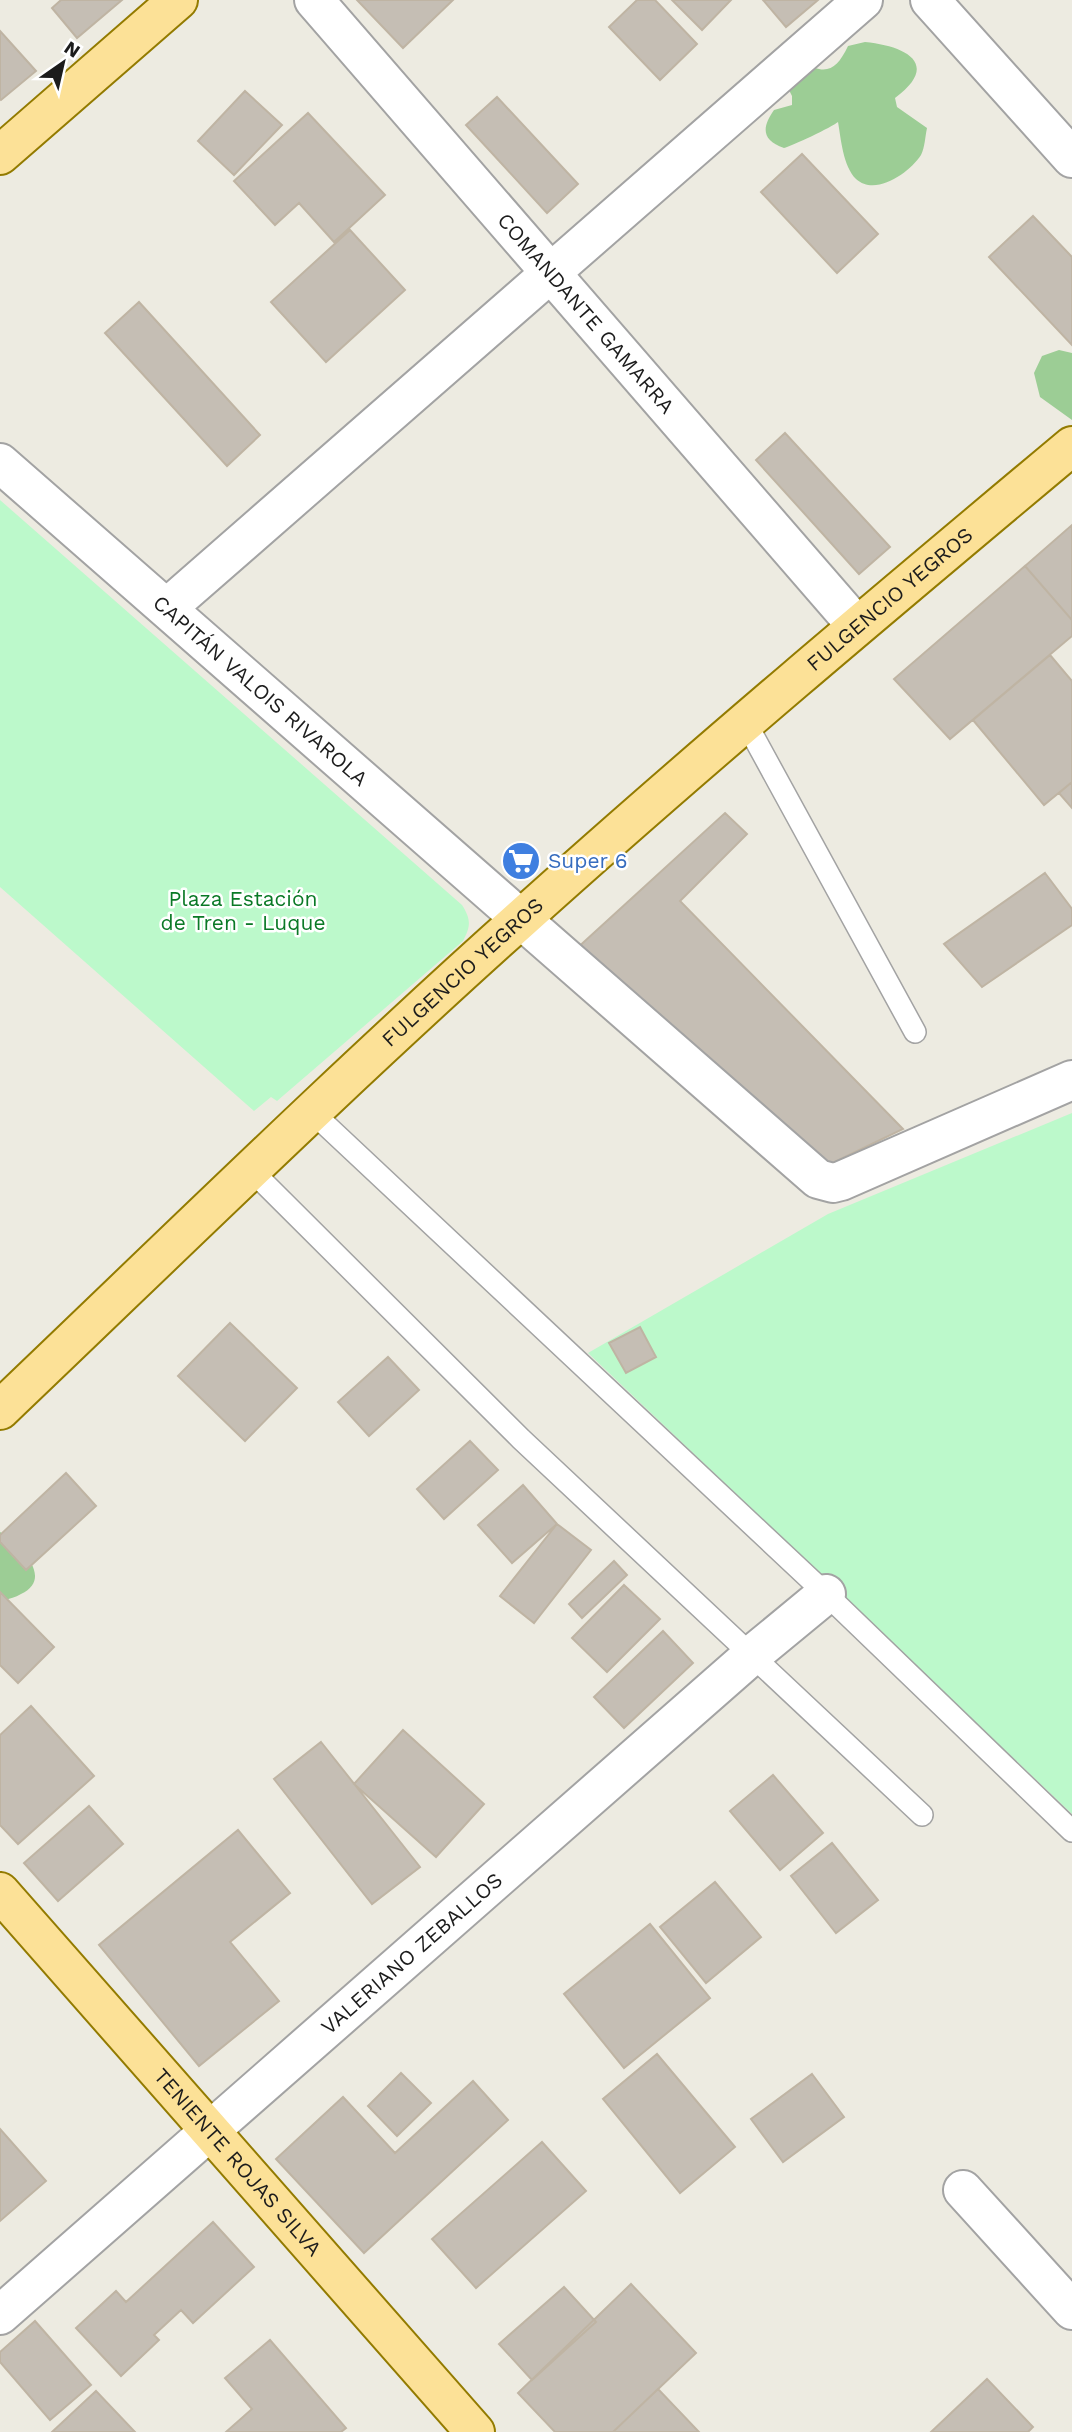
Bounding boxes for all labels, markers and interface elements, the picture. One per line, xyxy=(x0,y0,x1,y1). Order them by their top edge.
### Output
north arrow xyxy=(28,28,98,98)
text: N xyxy=(60,36,84,63)
street label: COMANDANTE GAMARRA xyxy=(493,208,680,419)
street label: FULGENCIO YEGROS xyxy=(801,522,977,676)
street label: CAPITÁN VALOIS RIVAROLA xyxy=(148,590,373,791)
supermarket icon: Super 6 xyxy=(500,840,542,882)
place label: Super 6 xyxy=(548,848,628,873)
park label: Plaza Estación de Tren - Luque xyxy=(160,886,326,935)
street label: FULGENCIO YEGROS xyxy=(376,892,548,1052)
street label: VALERIANO ZEBALLOS xyxy=(316,1867,507,2039)
street label: TENIENTE ROJAS SILVA xyxy=(149,2063,327,2261)

